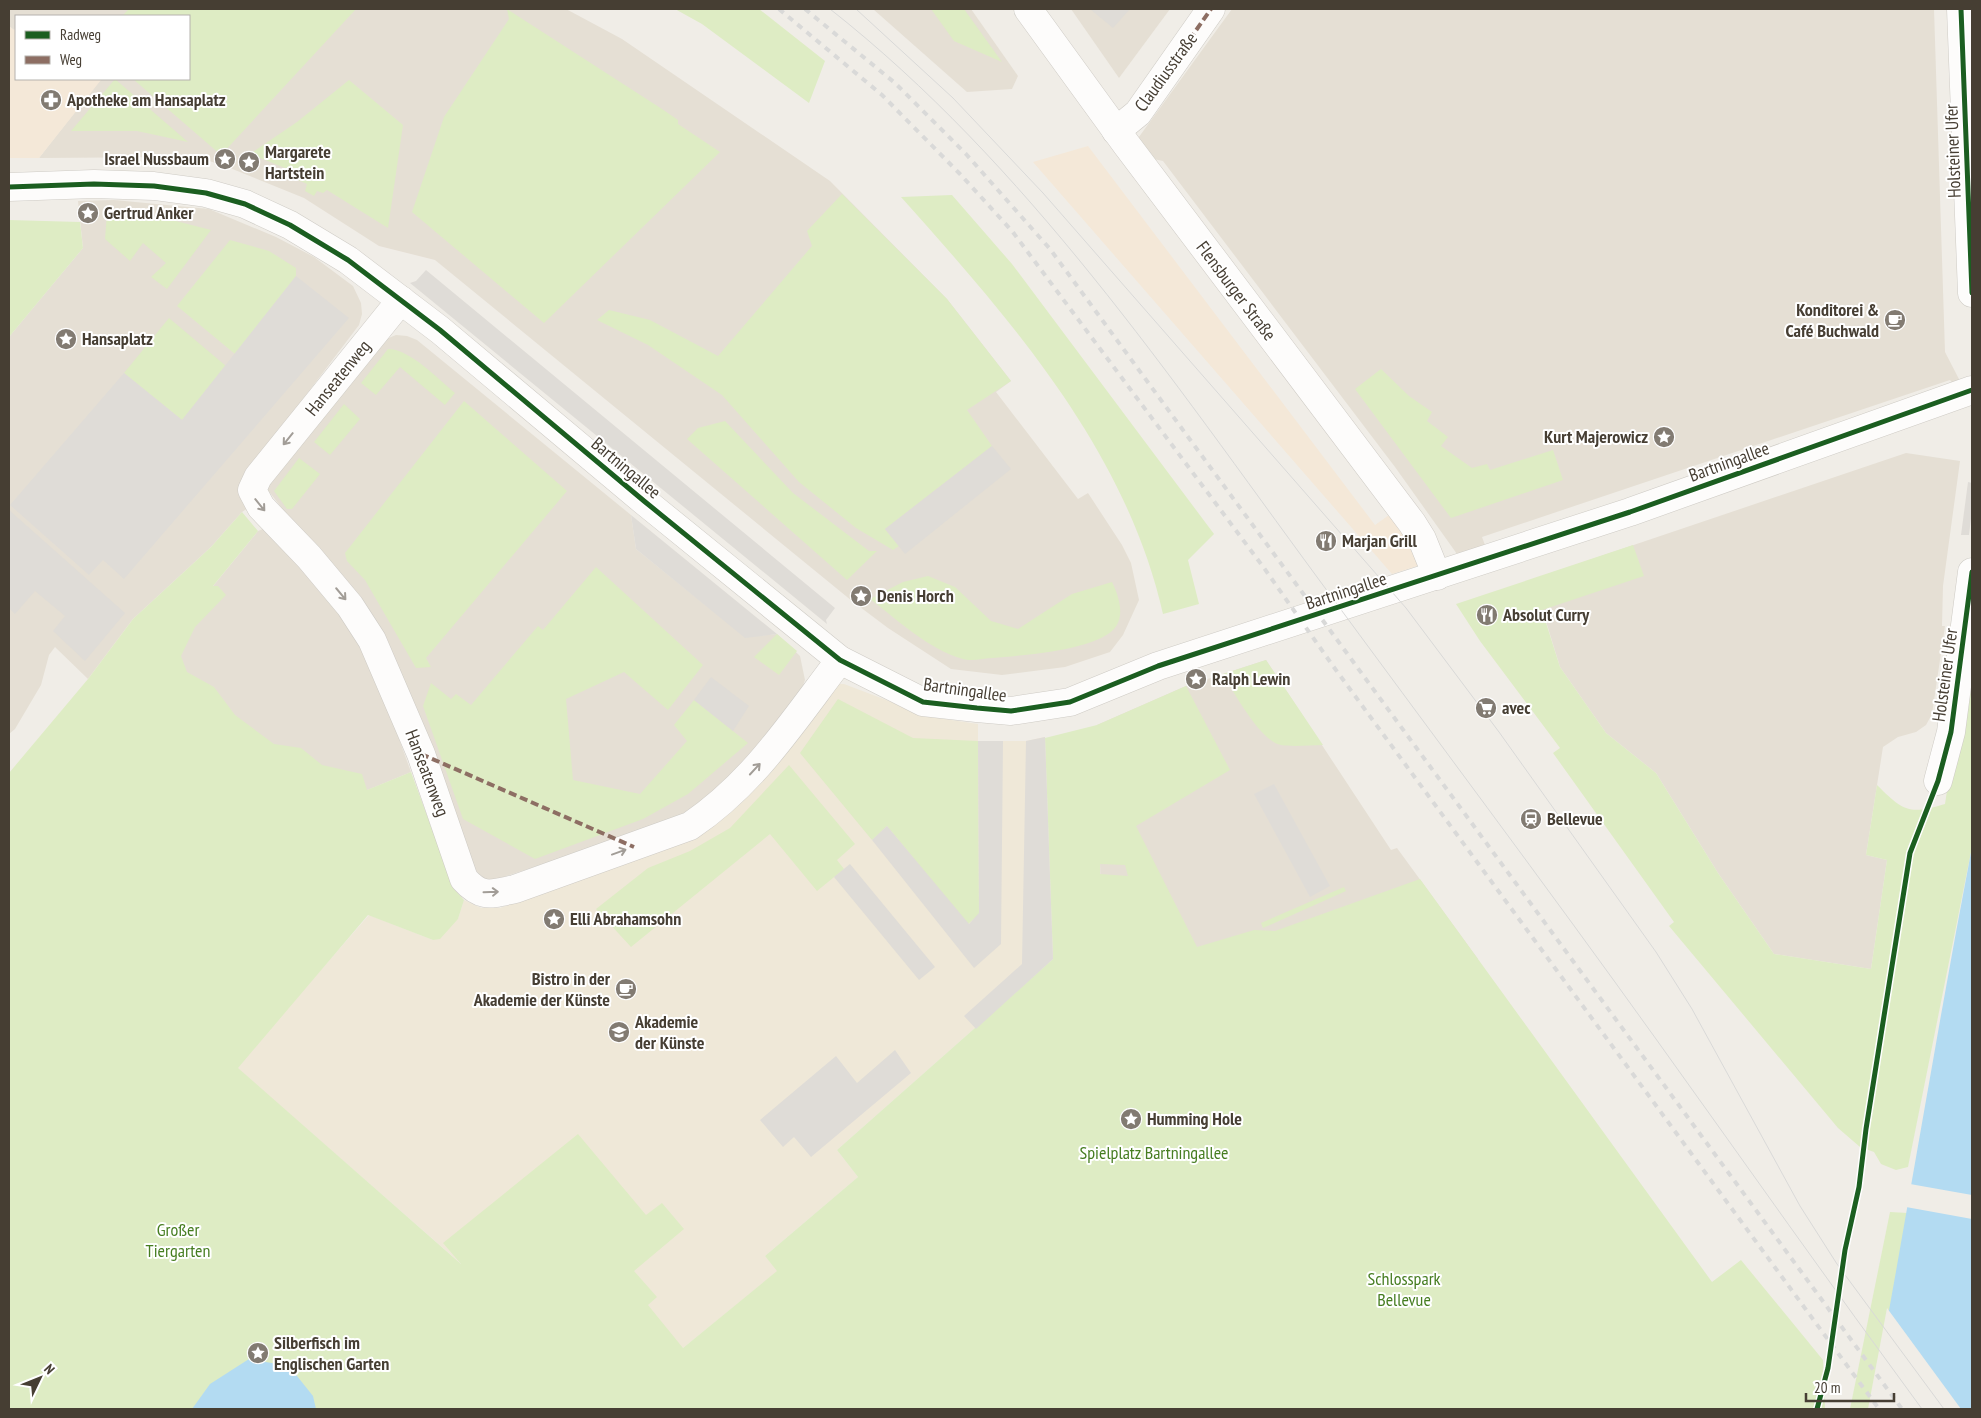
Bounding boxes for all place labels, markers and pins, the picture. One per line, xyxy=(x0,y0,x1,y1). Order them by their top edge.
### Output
pharmacy icon: Apotheke am Hansaplatz xyxy=(39,88,63,112)
place label: Apotheke am Hansaplatz xyxy=(66,88,226,111)
place label: Margarete Hartstein xyxy=(265,140,331,184)
place label: Israel Nussbaum xyxy=(104,147,209,170)
place icon: Israel Nussbaum xyxy=(213,147,237,171)
place icon: Margarete Hartstein xyxy=(237,150,261,174)
place icon: Gertrud Anker xyxy=(76,201,100,225)
place label: Gertrud Anker xyxy=(104,201,194,224)
place label: Konditorei & Café Buchwald xyxy=(1786,298,1879,342)
cafe icon: Konditorei & Café Buchwald xyxy=(1883,308,1907,332)
place icon: Hansaplatz xyxy=(54,327,78,351)
place label: Hansaplatz xyxy=(82,327,153,350)
place label: Kurt Majerowicz xyxy=(1544,425,1648,448)
place icon: Kurt Majerowicz xyxy=(1652,425,1676,449)
restaurant icon: Marjan Grill xyxy=(1314,529,1338,553)
place label: Marjan Grill xyxy=(1342,529,1417,552)
place icon: Denis Horch xyxy=(849,584,873,608)
place label: Denis Horch xyxy=(877,584,954,607)
restaurant icon: Absolut Curry xyxy=(1475,603,1499,627)
place label: Absolut Curry xyxy=(1502,603,1590,626)
place icon: Ralph Lewin xyxy=(1184,667,1208,691)
place label: Ralph Lewin xyxy=(1212,667,1290,690)
supermarket icon: avec xyxy=(1474,696,1498,720)
place label: avec xyxy=(1502,696,1531,719)
station icon: Bellevue xyxy=(1519,807,1543,831)
place label: Bellevue xyxy=(1547,807,1603,830)
place icon: Elli Abrahamsohn xyxy=(542,907,566,931)
place label: Elli Abrahamsohn xyxy=(570,907,681,930)
place label: Bistro in der Akademie der Künste xyxy=(473,967,611,1011)
cafe icon: Bistro in der Akademie der Künste xyxy=(614,977,638,1001)
place label: Akademie der Künste xyxy=(634,1010,705,1054)
school or university icon: Akademie der Künste xyxy=(607,1020,631,1044)
place icon: Humming Hole xyxy=(1119,1107,1143,1131)
place label: Humming Hole xyxy=(1147,1107,1242,1130)
place label: Silberfisch im Englischen Garten xyxy=(274,1331,389,1375)
place icon: Silberfisch im Englischen Garten xyxy=(246,1341,270,1365)

